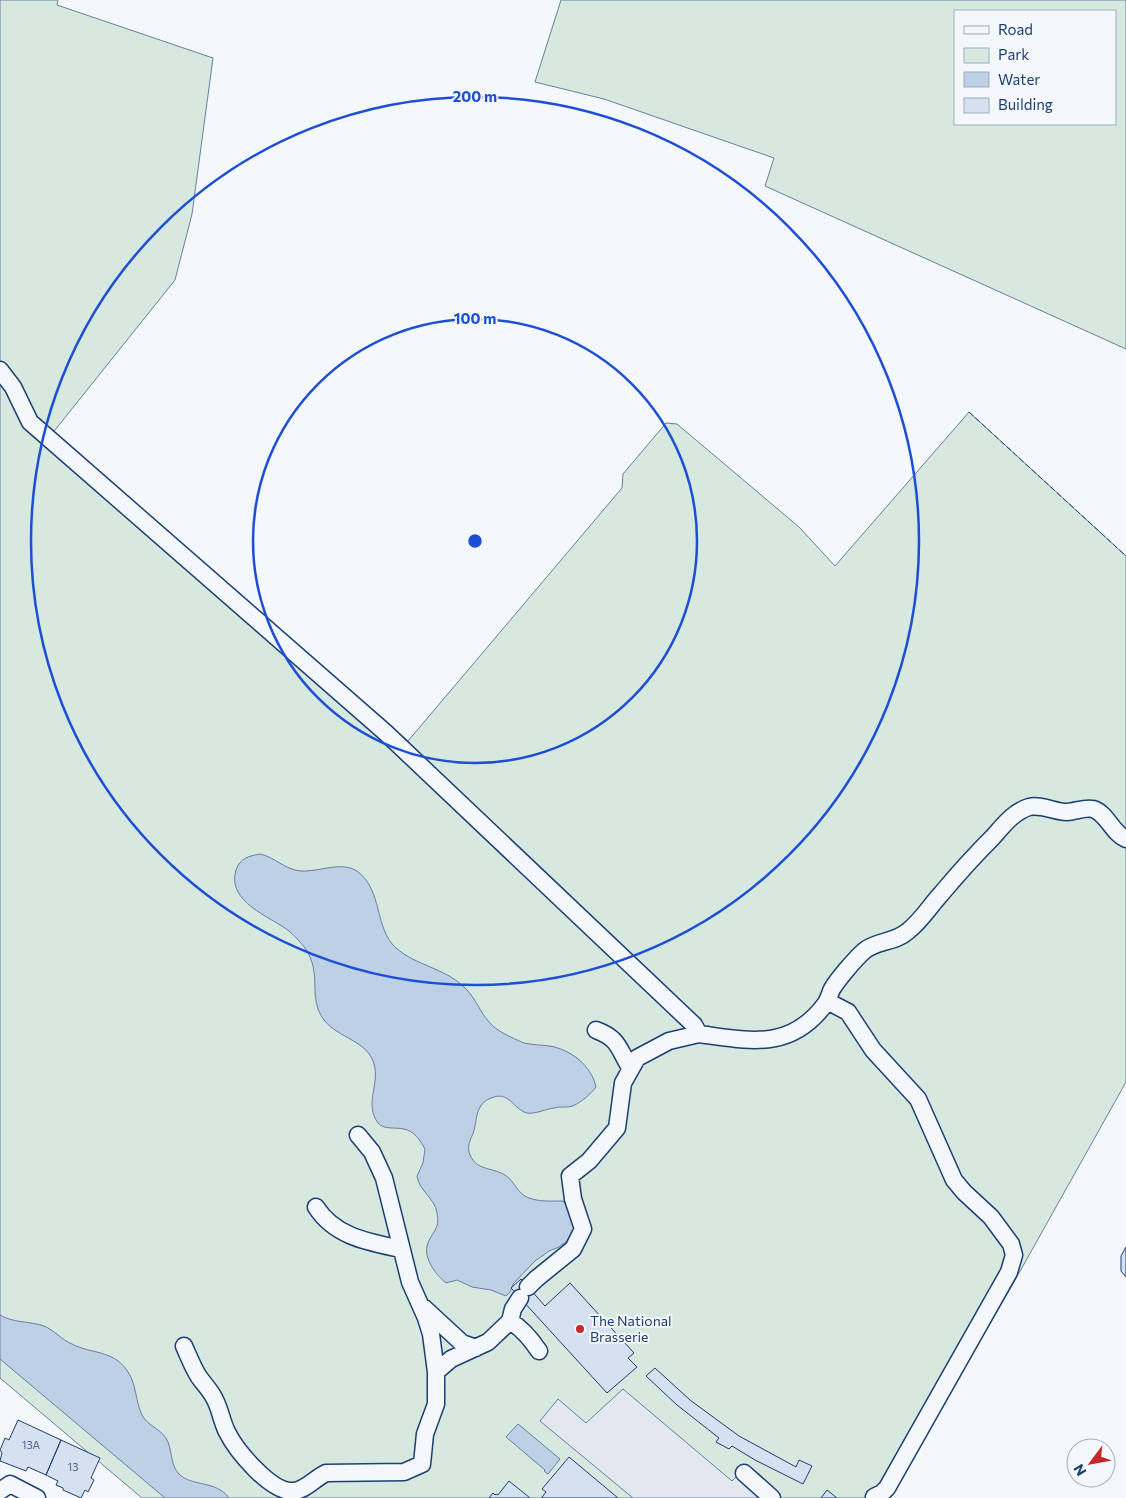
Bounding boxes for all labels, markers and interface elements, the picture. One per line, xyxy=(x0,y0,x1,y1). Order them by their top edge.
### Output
legend xyxy=(954,10,1116,125)
text: Road xyxy=(998,20,1033,38)
text: Park xyxy=(998,45,1029,63)
text: Water xyxy=(998,70,1040,88)
text: 200 m xyxy=(453,87,497,105)
text: Building xyxy=(998,95,1053,113)
text: 100 m xyxy=(454,309,496,327)
centre of rings xyxy=(466,532,484,550)
place label: The National Brasserie xyxy=(590,1312,672,1345)
marker: The National Brasserie xyxy=(574,1323,586,1335)
house number: 13A xyxy=(22,1438,41,1451)
north arrow xyxy=(1066,1438,1116,1488)
house number: 13 xyxy=(68,1460,78,1473)
text: N xyxy=(1070,1461,1090,1479)

